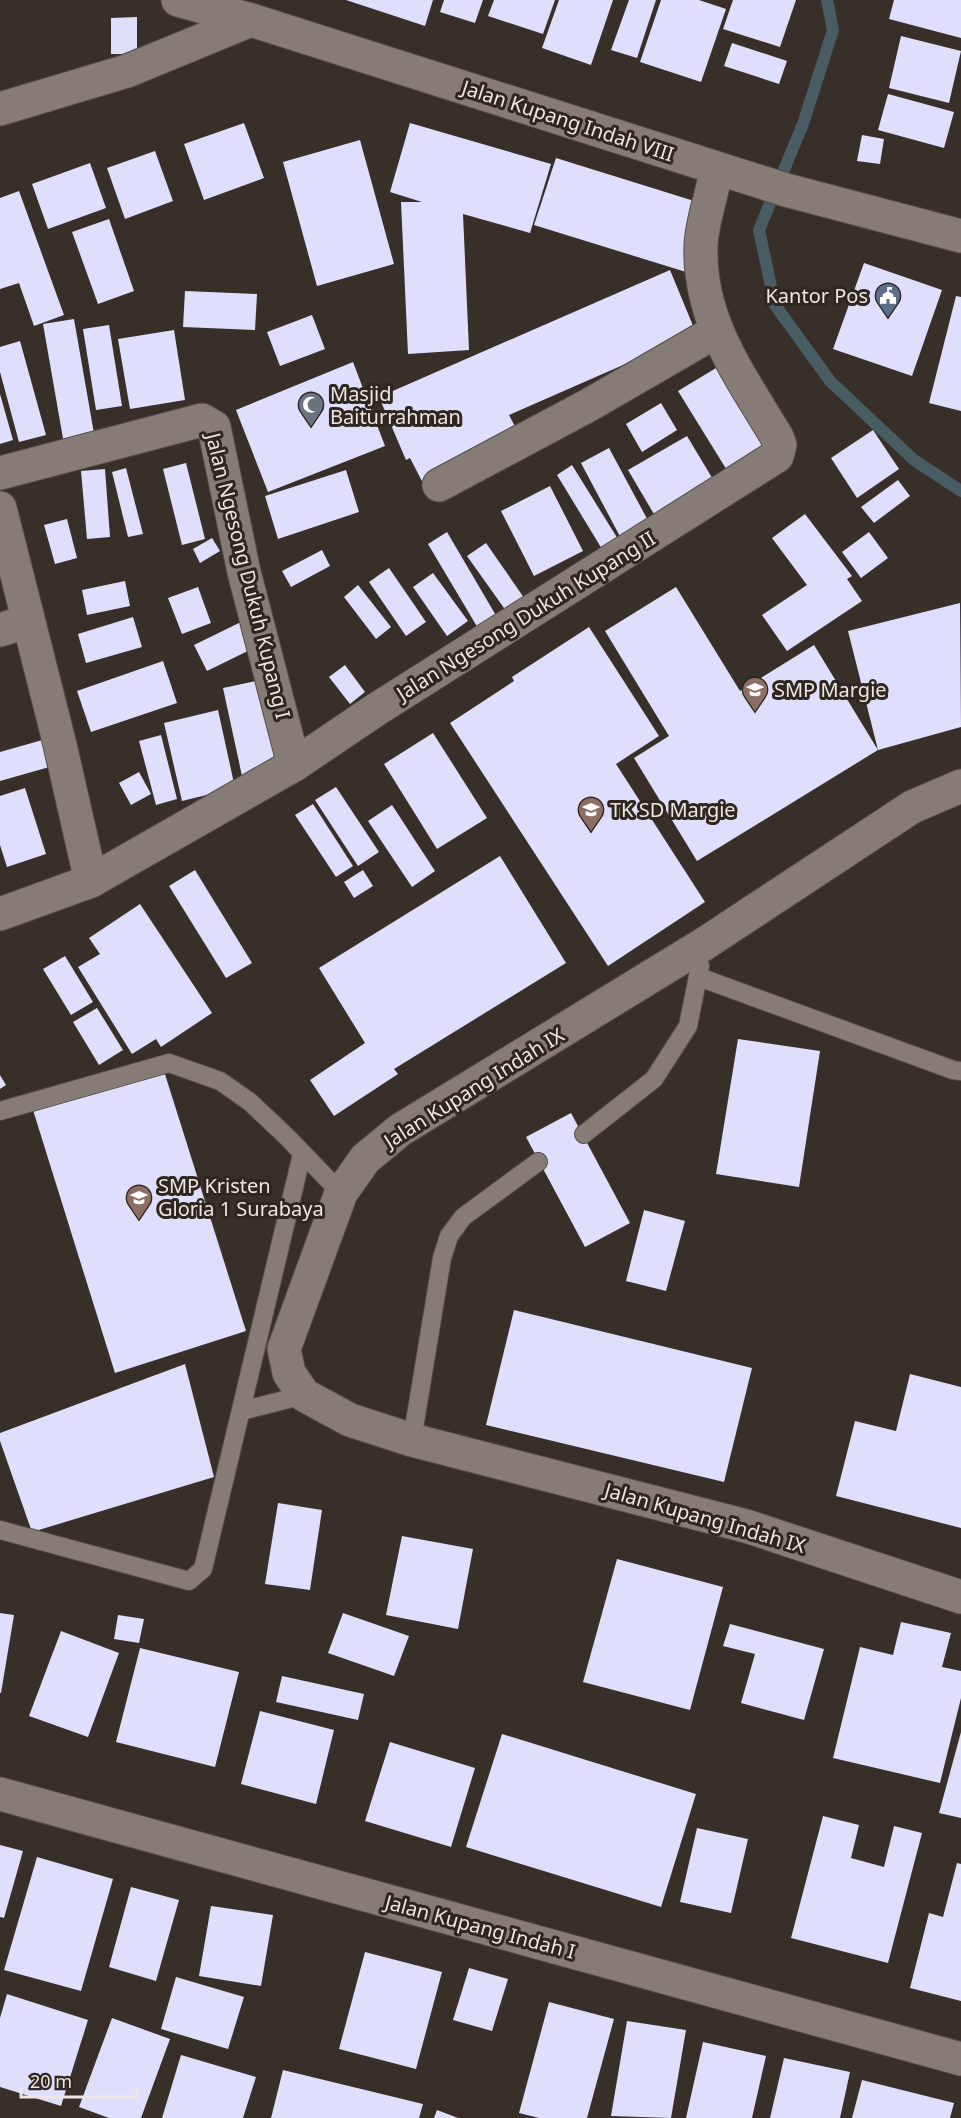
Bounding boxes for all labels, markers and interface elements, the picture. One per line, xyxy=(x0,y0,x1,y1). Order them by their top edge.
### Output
street label: Jalan Kupang Indah VIII xyxy=(457,73,678,168)
public building icon: Kantor Pos xyxy=(873,281,903,319)
place label: Kantor Pos xyxy=(765,282,868,309)
place label: Masjid Baiturrahman xyxy=(330,380,461,430)
mosque icon: Masjid Baiturrahman xyxy=(296,390,326,428)
street label: Jalan Ngesong Dukuh Kupang I xyxy=(199,428,297,721)
street label: Jalan Ngesong Dukuh Kupang II xyxy=(390,525,660,708)
school or university icon: SMP Margie xyxy=(740,675,770,713)
place label: SMP Margie xyxy=(774,676,887,703)
school or university icon: TK SD Margie xyxy=(576,795,606,833)
place label: TK SD Margie xyxy=(610,796,736,823)
street label: Jalan Kupang Indah IX xyxy=(377,1021,569,1155)
place label: SMP Kristen Gloria 1 Surabaya xyxy=(158,1172,324,1222)
school or university icon: SMP Kristen Gloria 1 Surabaya xyxy=(124,1183,154,1221)
street label: Jalan Kupang Indah IX xyxy=(600,1475,809,1559)
street label: Jalan Kupang Indah I xyxy=(380,1888,578,1965)
scale bar xyxy=(21,2061,136,2099)
text: 20 m xyxy=(30,2069,72,2093)

